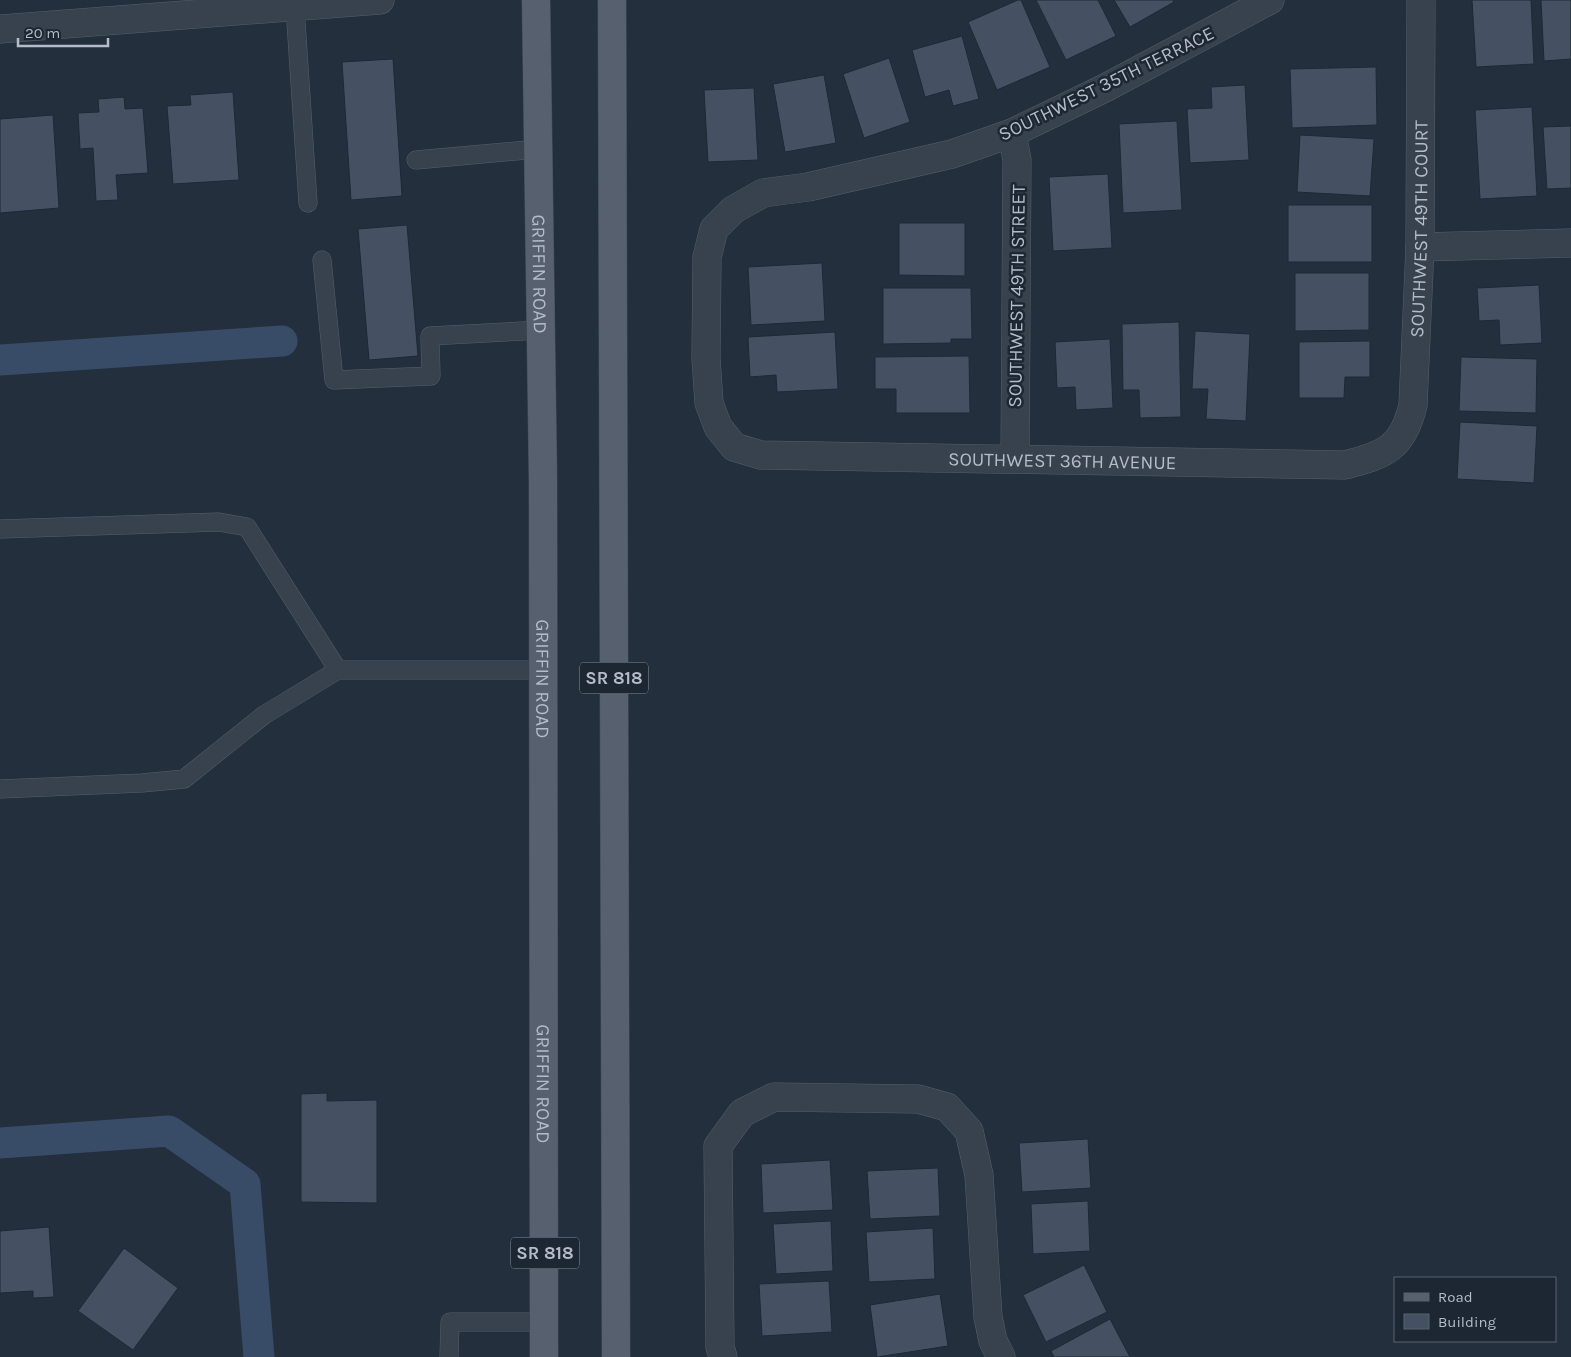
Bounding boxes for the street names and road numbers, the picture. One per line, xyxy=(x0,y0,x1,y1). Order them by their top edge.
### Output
street label: SOUTHWEST 35TH TERRACE xyxy=(995,22,1218,146)
street label: SOUTHWEST 49TH COURT xyxy=(1406,120,1433,338)
street label: SOUTHWEST 49TH STREET xyxy=(1004,184,1030,408)
street label: GRIFFIN ROAD xyxy=(527,214,551,334)
street label: SOUTHWEST 36TH AVENUE xyxy=(948,448,1177,474)
street label: GRIFFIN ROAD xyxy=(531,619,553,739)
road number: SR 818 xyxy=(580,662,648,694)
street label: GRIFFIN ROAD xyxy=(532,1024,554,1144)
road number: SR 818 xyxy=(511,1238,579,1268)

